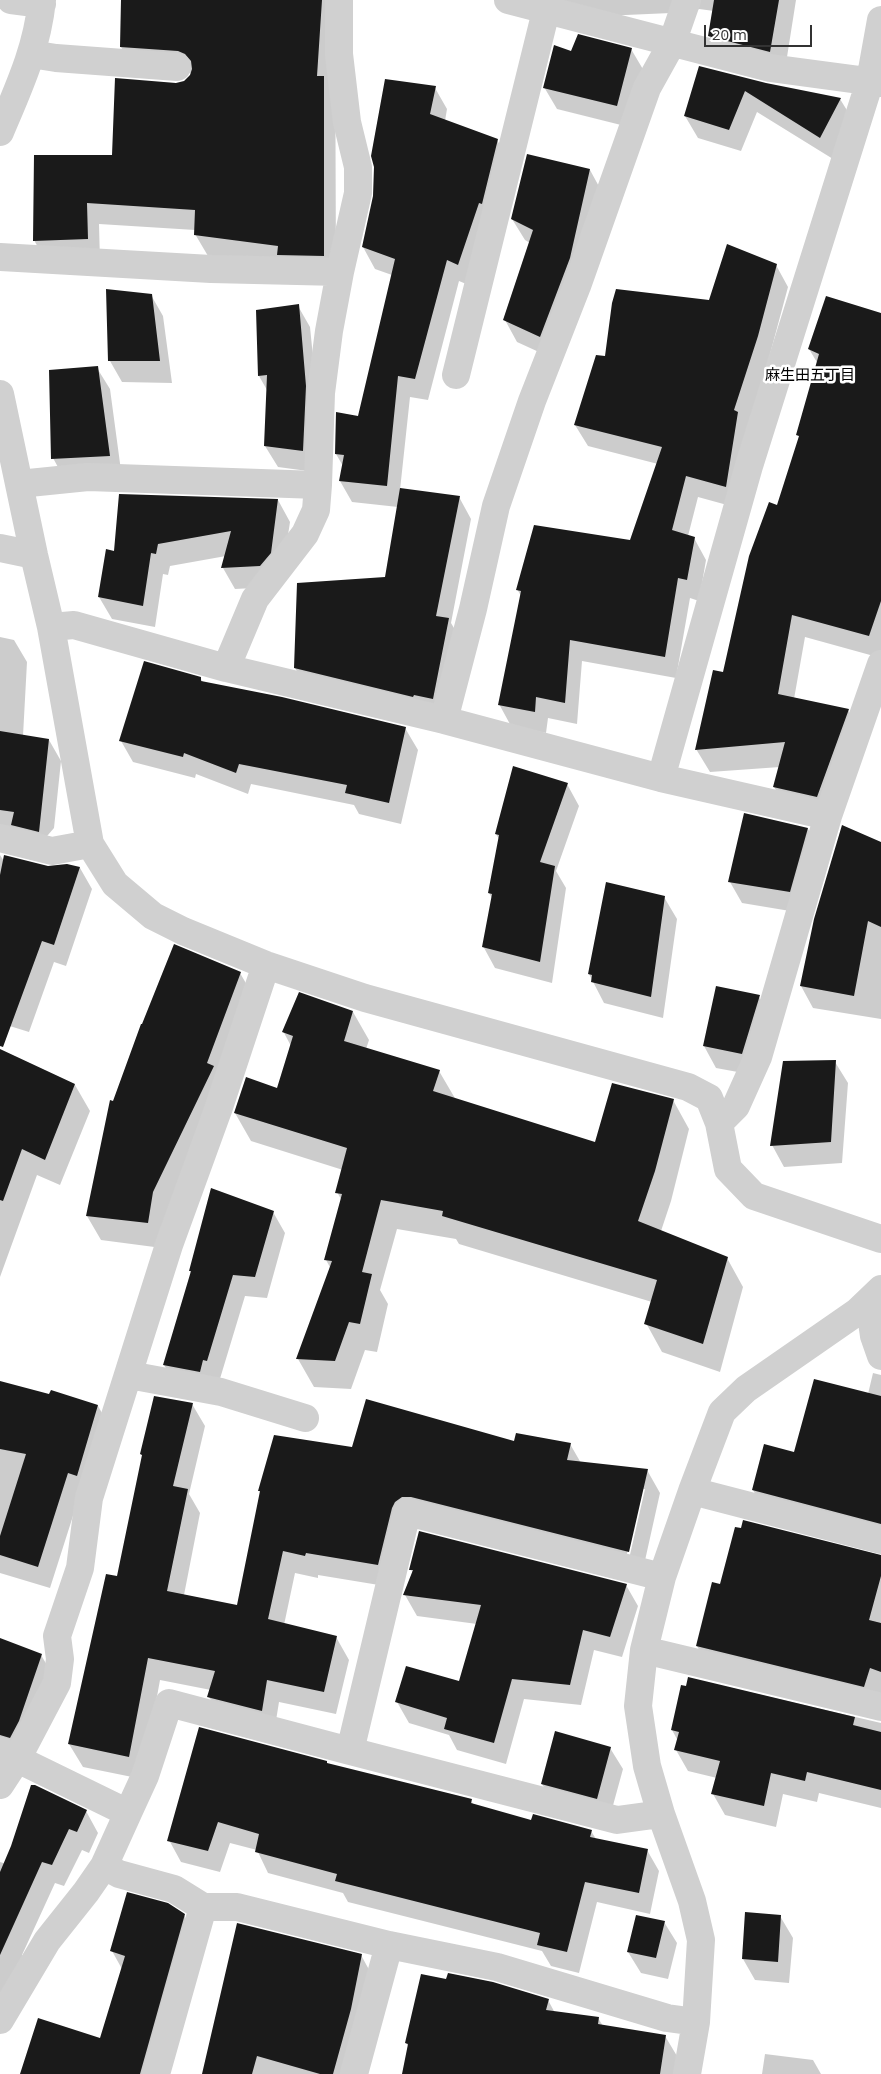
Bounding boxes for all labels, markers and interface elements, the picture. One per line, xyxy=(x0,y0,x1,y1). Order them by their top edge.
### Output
scale bar xyxy=(706,15,814,47)
text: 20 m xyxy=(712,24,747,44)
district label: 麻生田五丁目 xyxy=(765,367,855,385)

